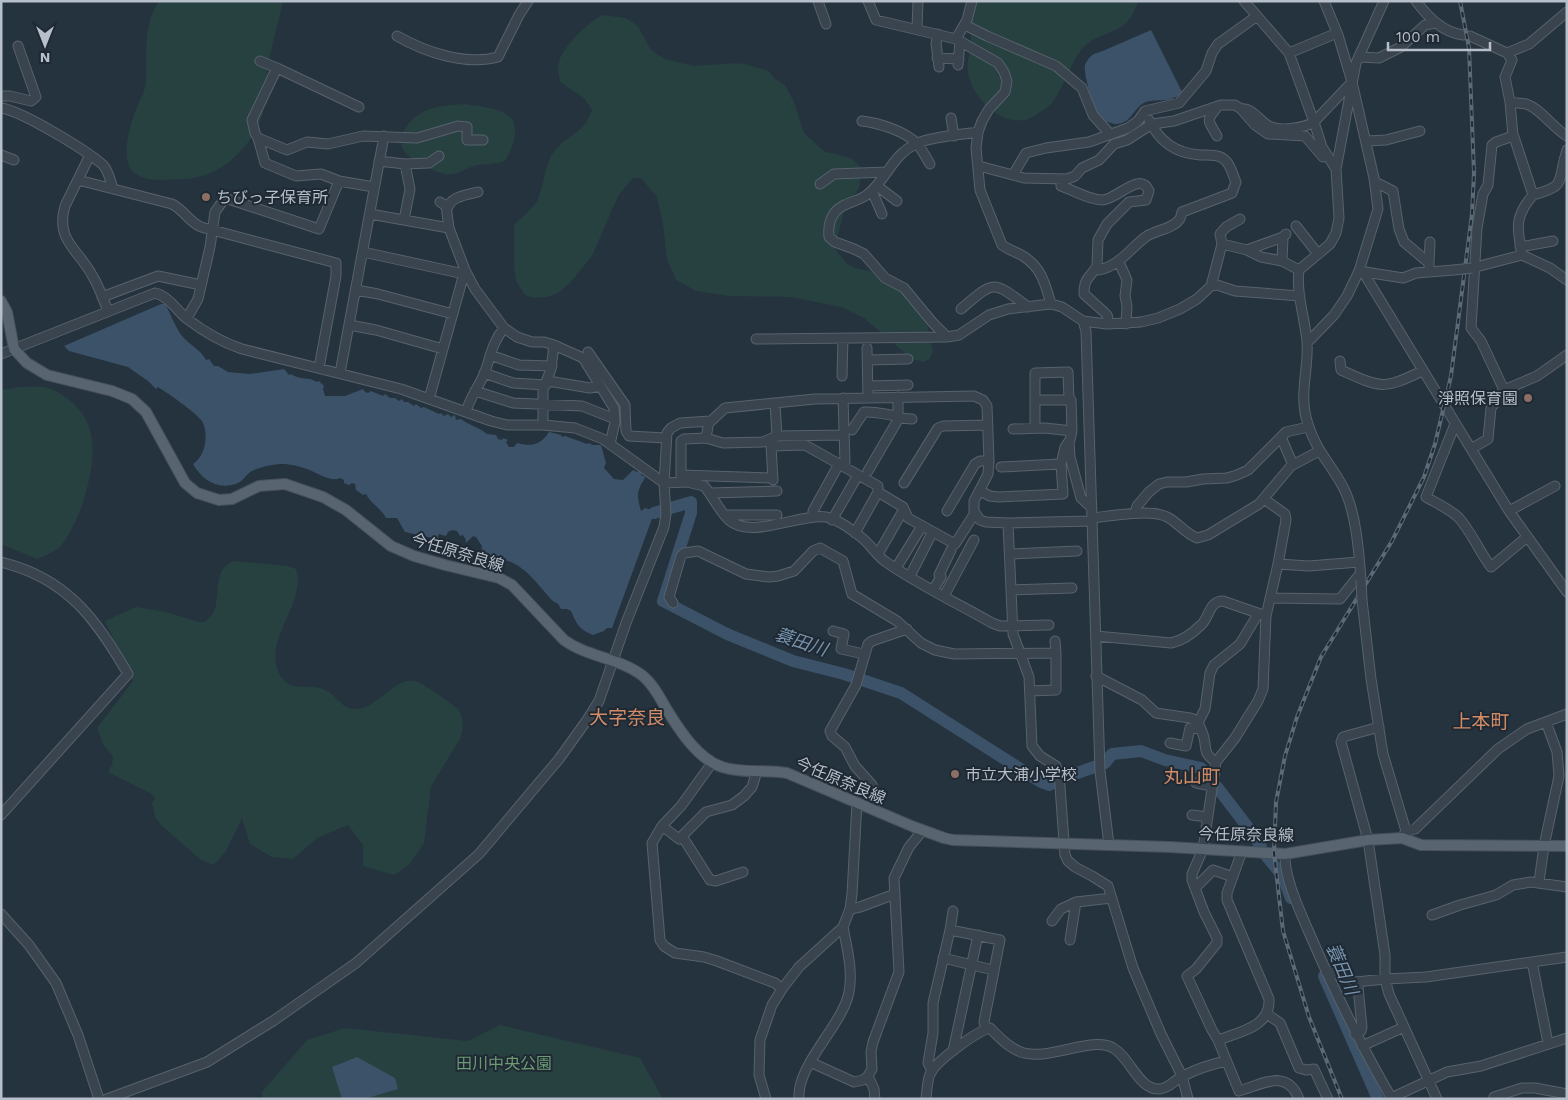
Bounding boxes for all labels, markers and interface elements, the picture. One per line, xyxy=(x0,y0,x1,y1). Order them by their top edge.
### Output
north arrow xyxy=(20,20,70,70)
scale bar xyxy=(1388,20,1490,52)
text: 100 m xyxy=(1396,28,1440,46)
text: N xyxy=(40,50,50,66)
place label: ちびっ子保育所 xyxy=(216,188,328,207)
marker: ちびっ子保育所 xyxy=(200,191,212,203)
place label: 淨照保育園 xyxy=(1438,389,1518,408)
marker: 淨照保育園 xyxy=(1522,392,1534,404)
street label: 今任原奈良線 xyxy=(409,529,507,576)
water label: 蓑田川 xyxy=(772,623,832,660)
district label: 大字奈良 xyxy=(589,706,665,729)
district label: 上本町 xyxy=(1452,710,1510,733)
street label: 今任原奈良線 xyxy=(793,753,889,808)
place label: 市立大浦小学校 xyxy=(965,765,1077,784)
district label: 丸山町 xyxy=(1163,765,1221,788)
marker: 市立大浦小学校 xyxy=(949,768,961,780)
street label: 今任原奈良線 xyxy=(1198,824,1294,845)
water label: 蓑田川 xyxy=(1322,940,1363,1000)
park label: 田川中央公園 xyxy=(456,1054,552,1073)

